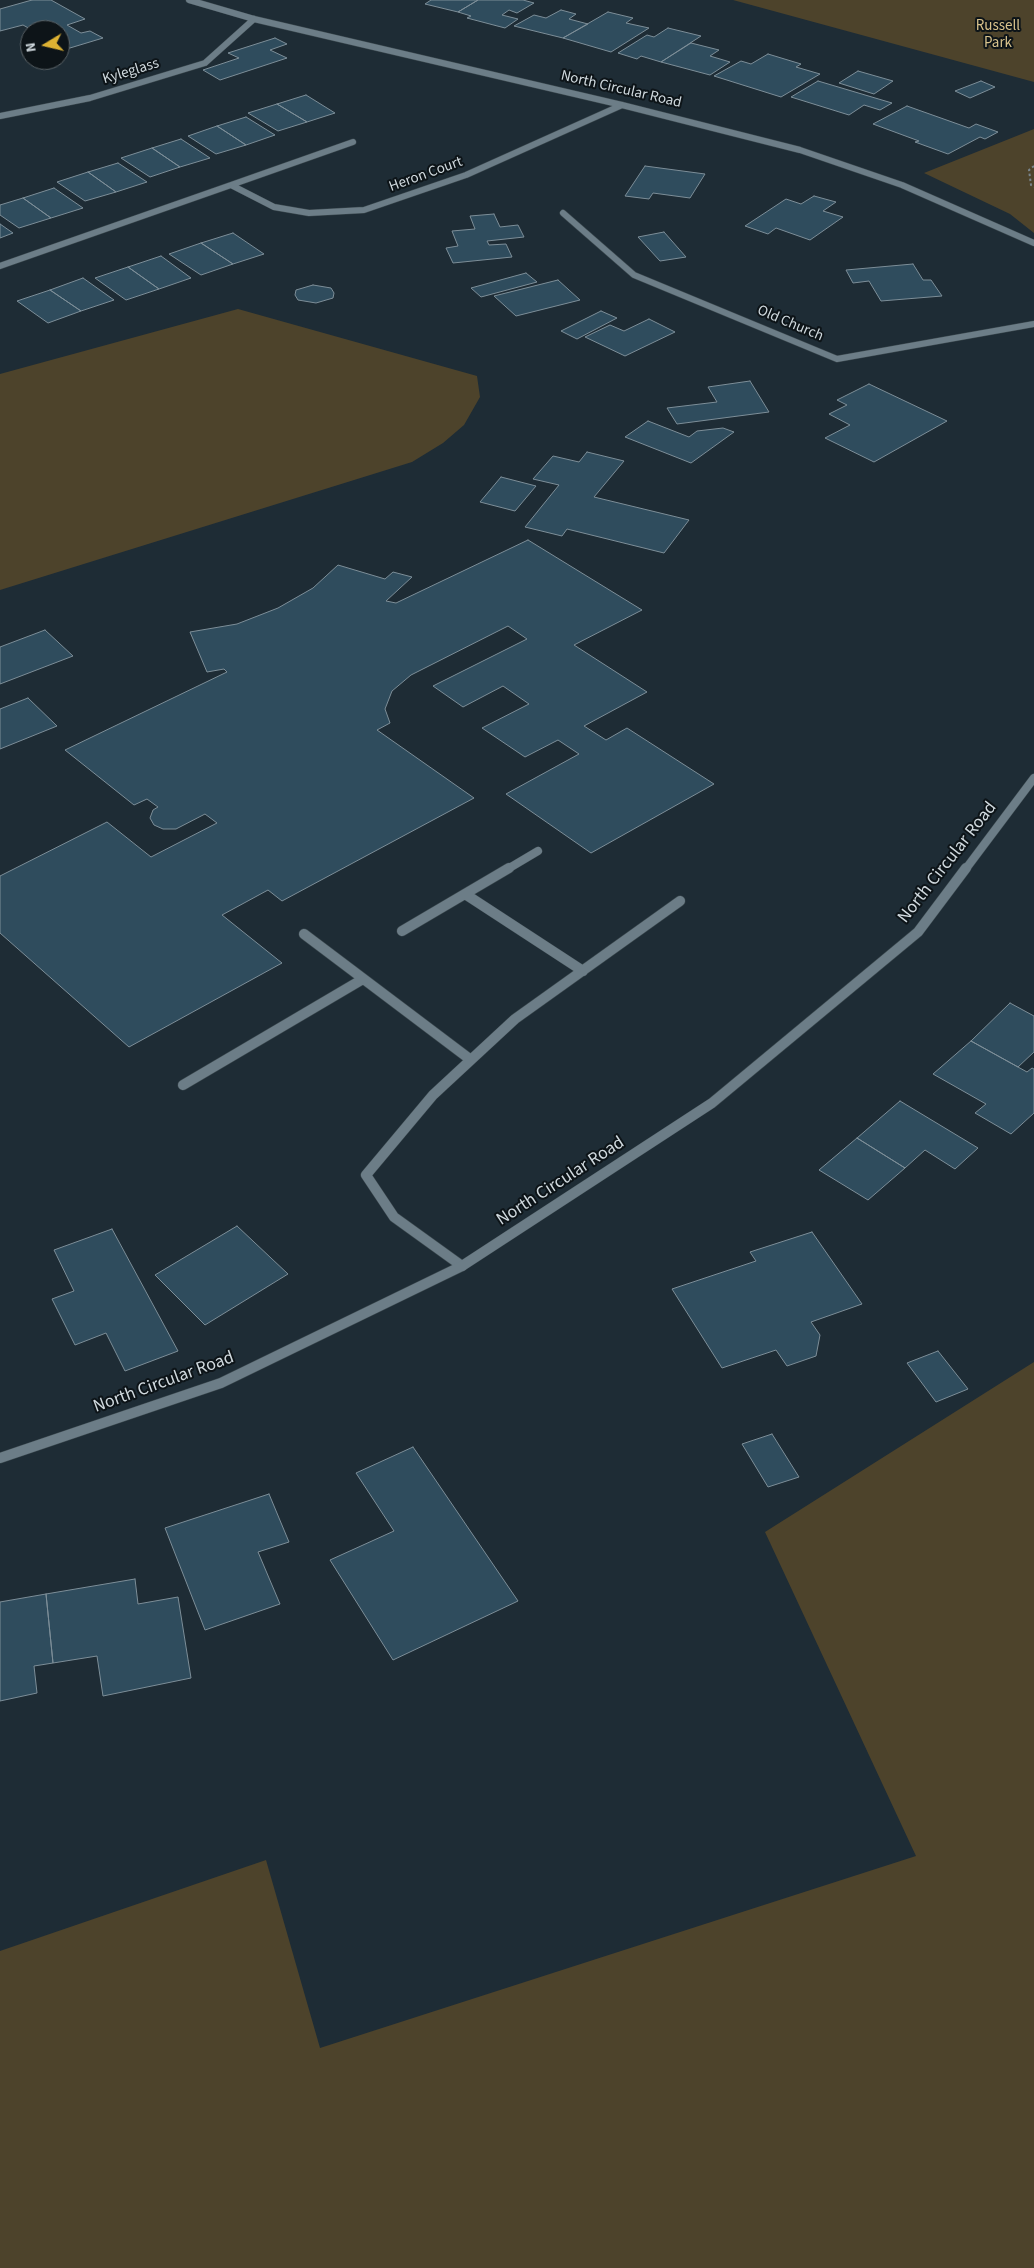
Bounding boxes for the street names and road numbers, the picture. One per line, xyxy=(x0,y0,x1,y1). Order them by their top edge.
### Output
street label: Kyleglass xyxy=(101,55,161,89)
street label: North Circular Road xyxy=(559,67,683,113)
street label: Heron Court xyxy=(387,153,465,197)
street label: Old Church xyxy=(754,302,826,346)
street label: North Circular Road xyxy=(894,798,1002,928)
street label: North Circular Road xyxy=(493,1133,629,1231)
street label: North Circular Road xyxy=(91,1348,237,1418)

